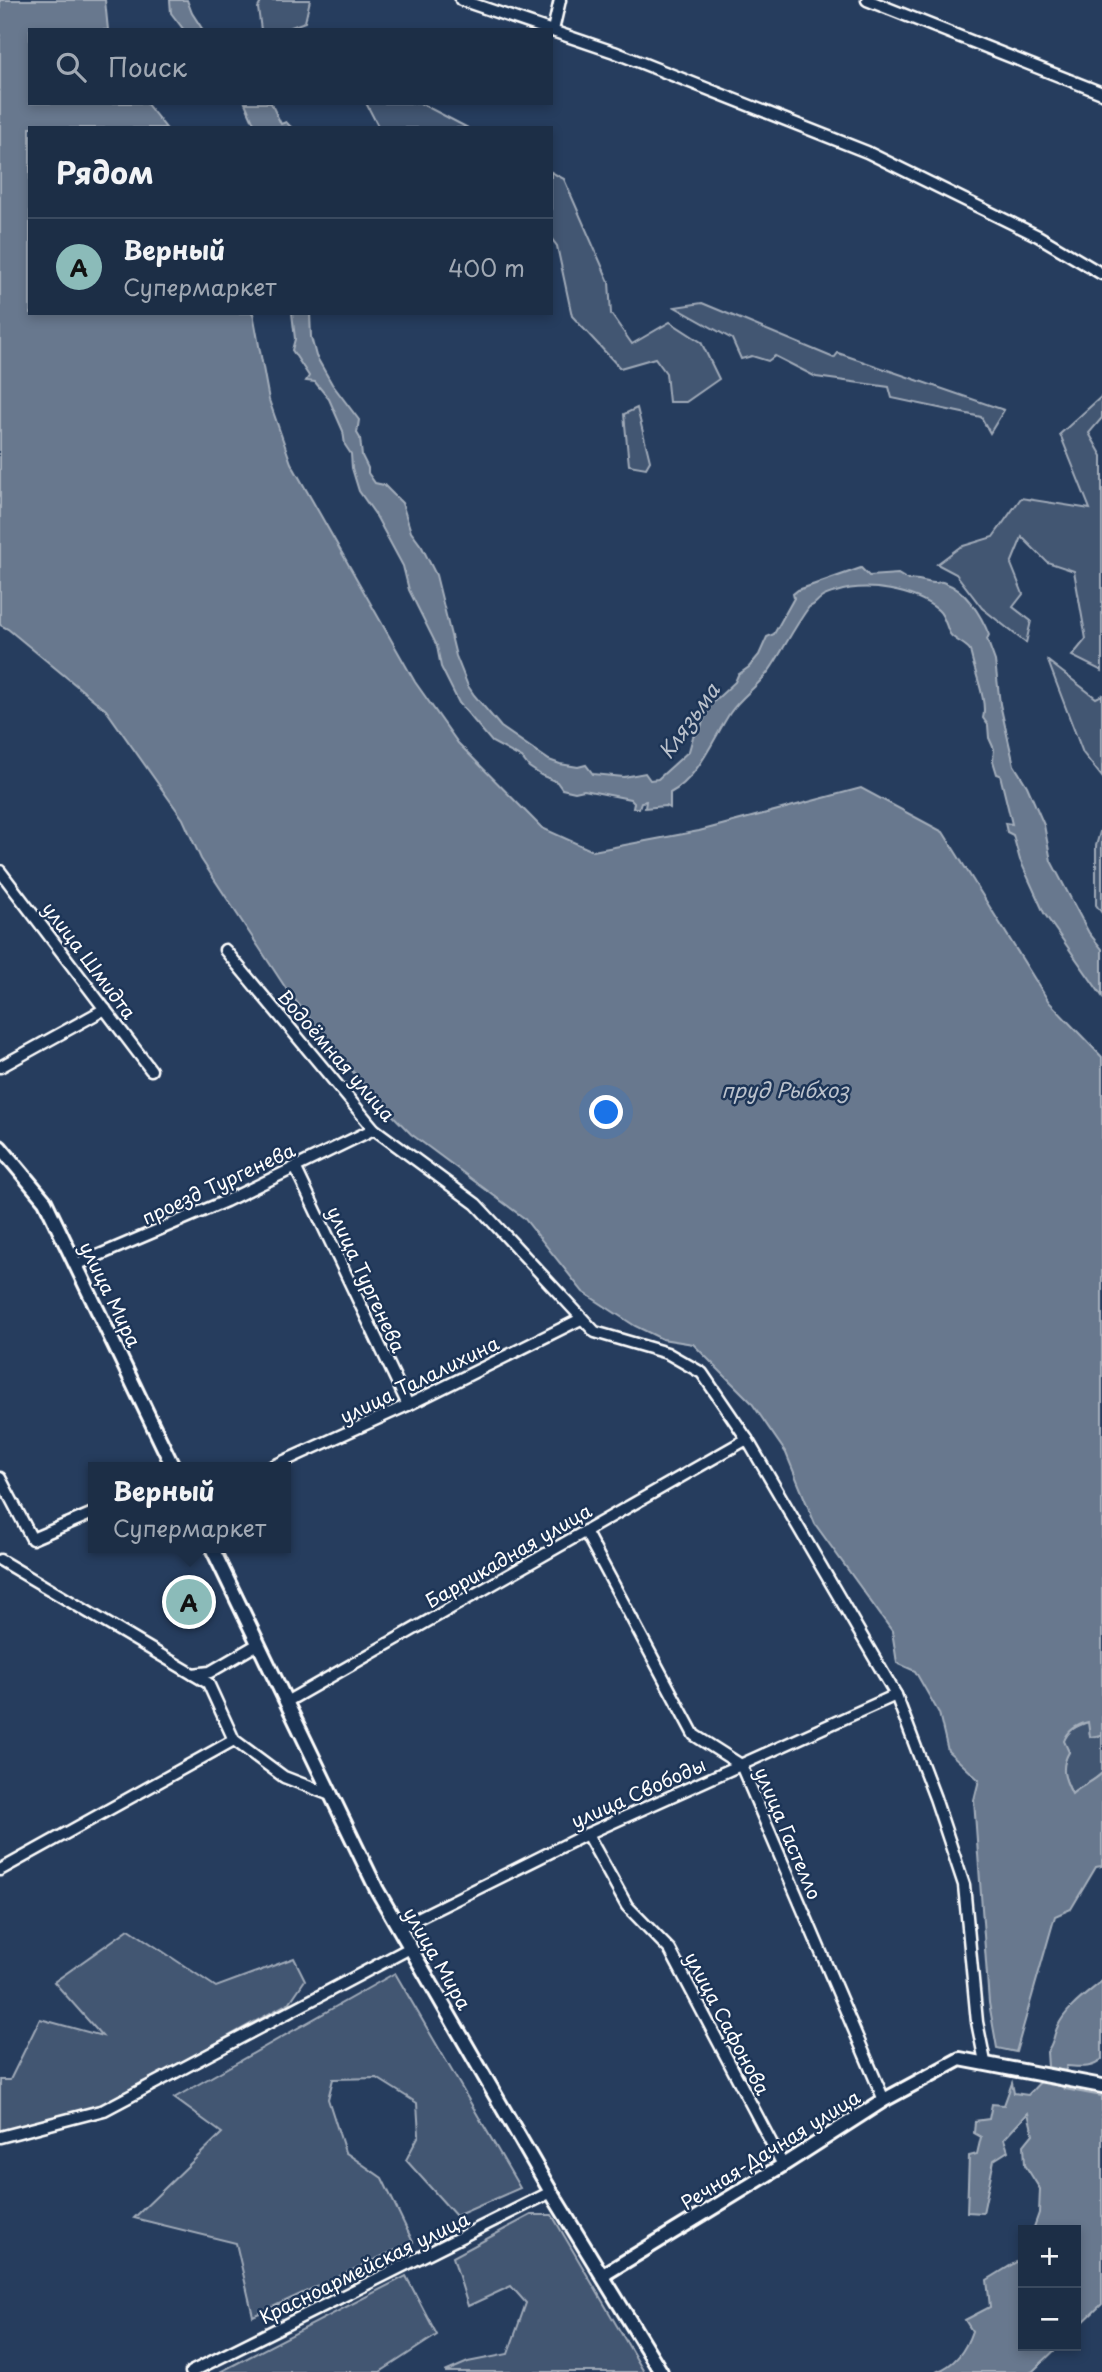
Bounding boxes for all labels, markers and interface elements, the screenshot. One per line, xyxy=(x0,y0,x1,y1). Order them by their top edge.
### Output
search box xyxy=(28,28,553,105)
text: Поиск xyxy=(108,47,187,86)
icon: search xyxy=(52,48,90,86)
text: Рядом xyxy=(56,149,154,194)
text: Верный xyxy=(123,230,225,269)
text: A xyxy=(70,250,88,285)
text: 400 m xyxy=(448,250,525,285)
text: Супермаркет xyxy=(123,269,277,304)
water label: Клязьма xyxy=(650,675,727,765)
street label: улица Шмидта xyxy=(36,895,144,1025)
street label: Водоёмная улица xyxy=(272,983,402,1127)
water label: пруд Рыбхоз xyxy=(721,1073,850,1105)
your location xyxy=(589,1095,623,1129)
street label: проезд Тургенева xyxy=(137,1135,299,1231)
street label: улица Тургенева xyxy=(321,1201,413,1357)
street label: улица Мира xyxy=(73,1236,149,1352)
street label: улица Талалихина xyxy=(335,1328,503,1430)
popup xyxy=(88,1462,291,1553)
text: Верный xyxy=(113,1471,215,1510)
street label: Баррикадная улица xyxy=(420,1496,596,1614)
text: Супермаркет xyxy=(113,1510,266,1545)
pin: A xyxy=(166,1576,212,1628)
street label: улица Свободы xyxy=(566,1750,710,1834)
street label: улица Гастелло xyxy=(749,1762,829,1904)
street label: улица Мира xyxy=(397,1901,479,2015)
street label: улица Сафонова xyxy=(678,1946,778,2100)
street label: Речная-Дачная улица xyxy=(675,2082,865,2216)
street label: Красноармейская улица xyxy=(254,2204,474,2330)
map controls xyxy=(1018,2225,1081,2351)
button: + xyxy=(1018,2225,1081,2288)
button: − xyxy=(1018,2288,1081,2351)

